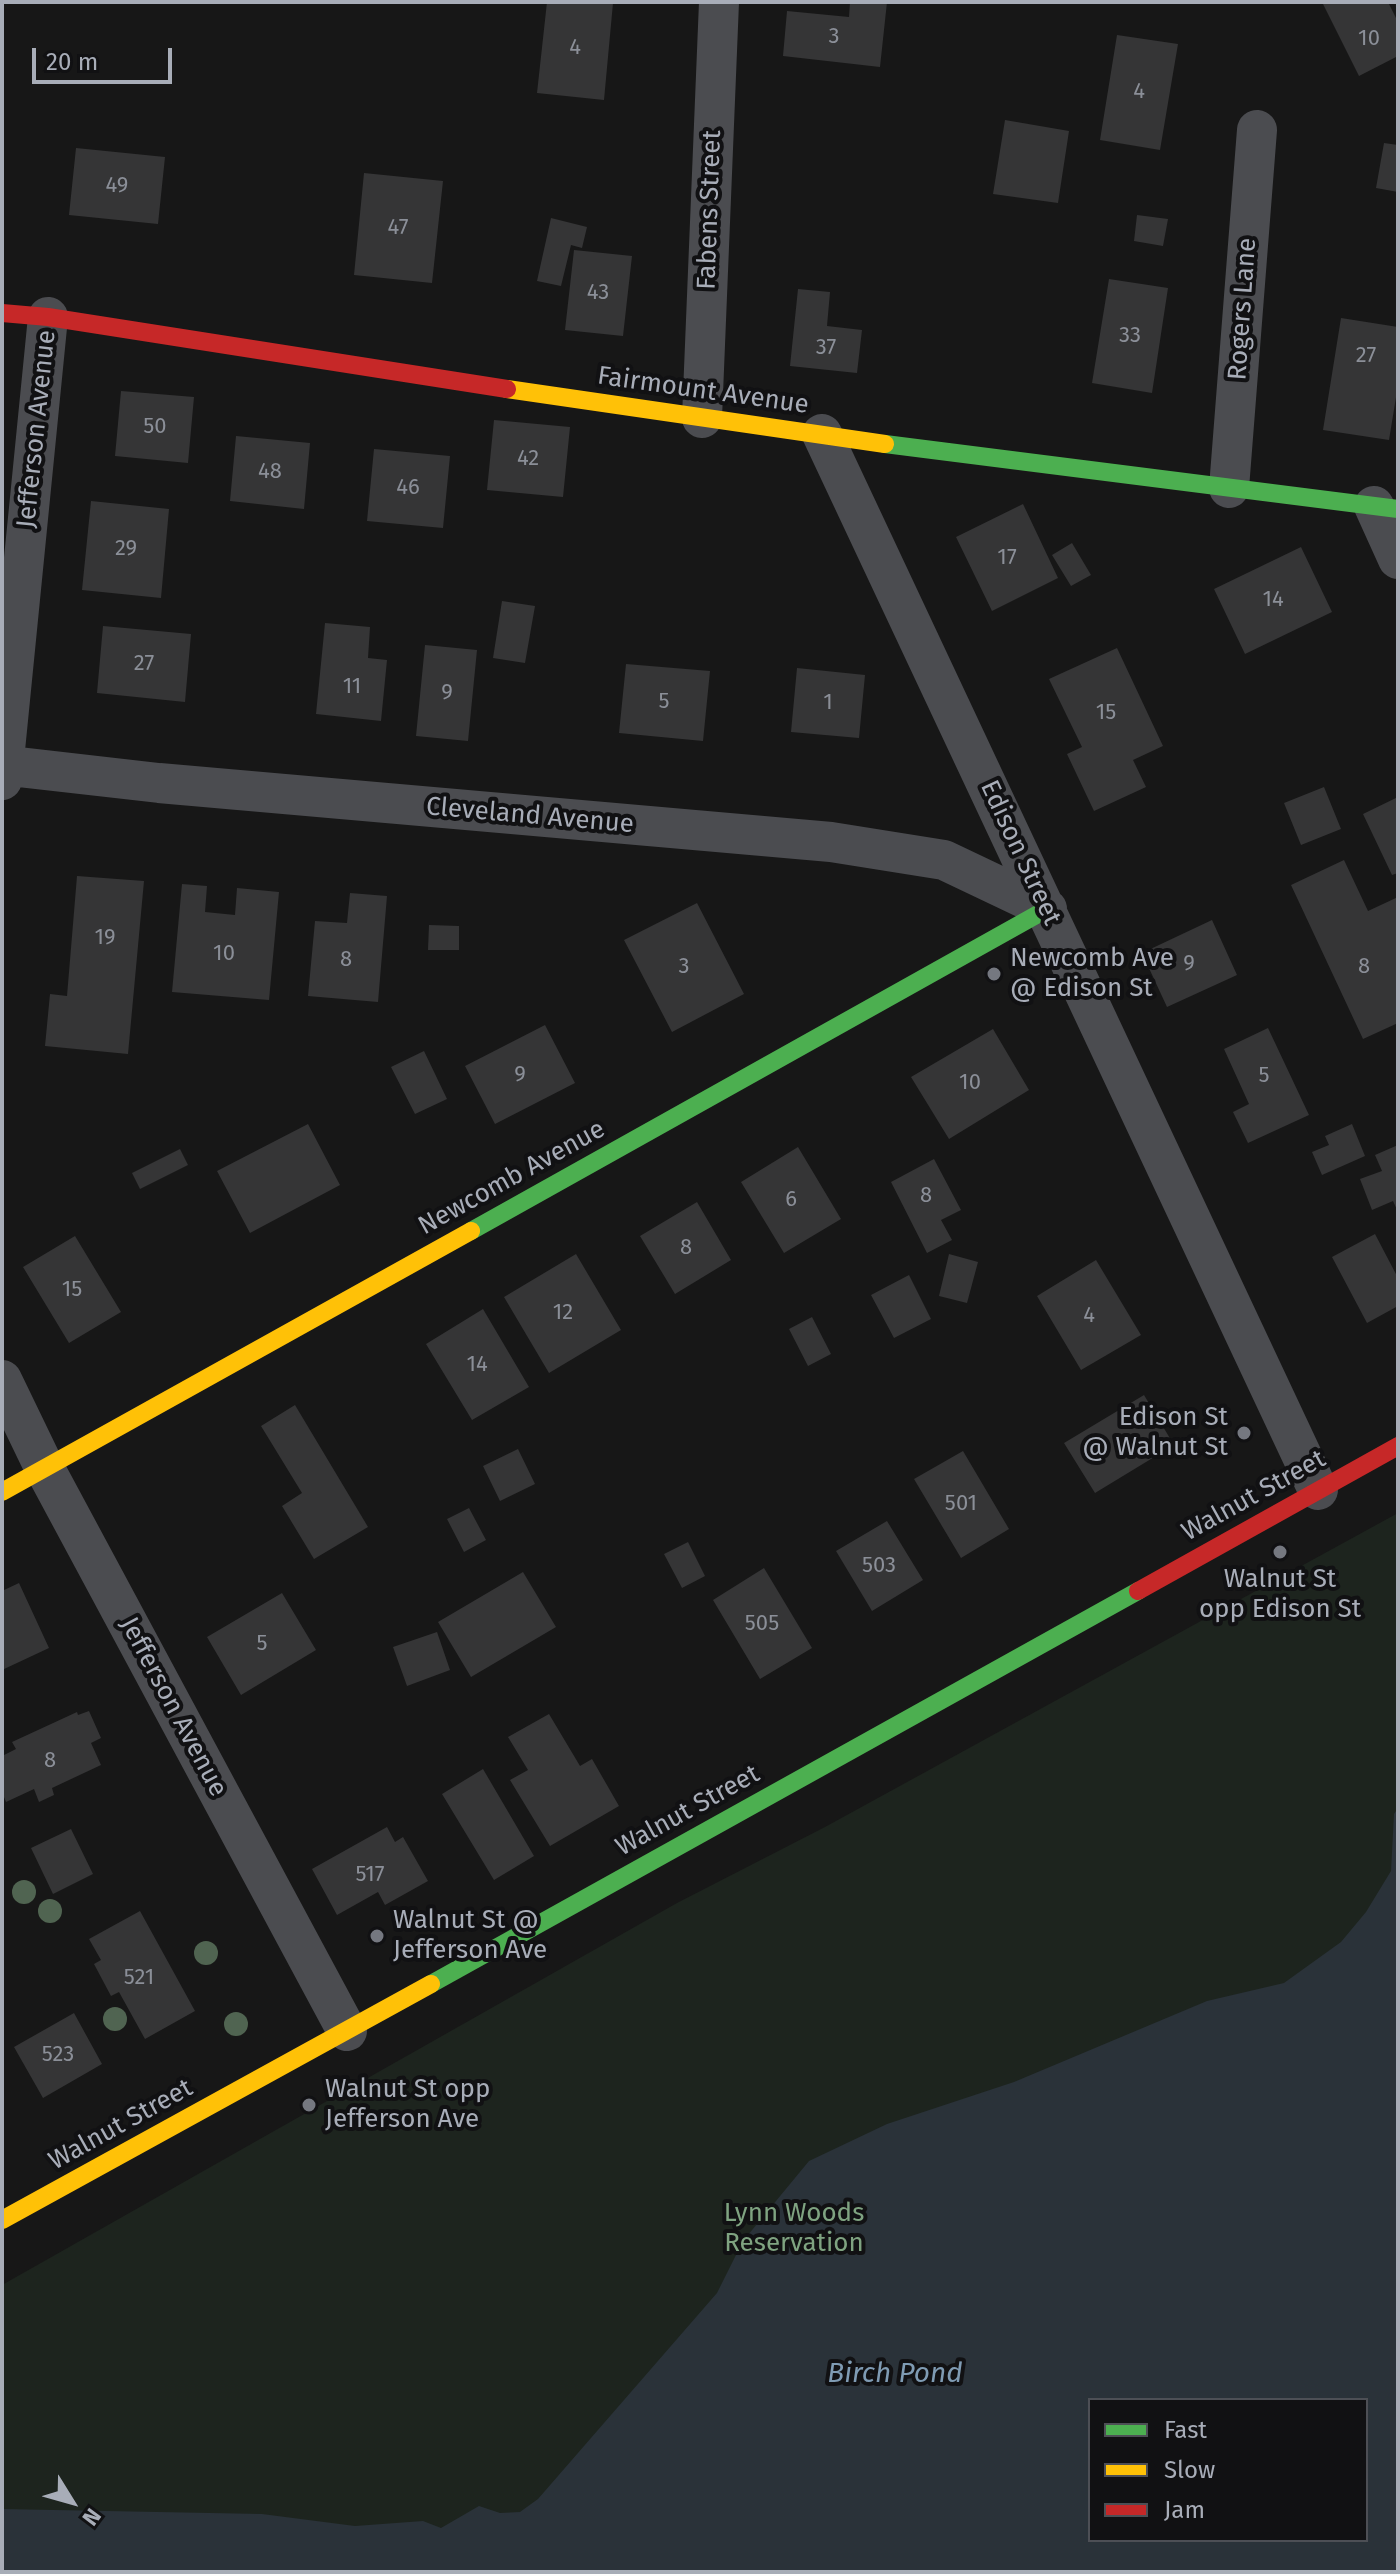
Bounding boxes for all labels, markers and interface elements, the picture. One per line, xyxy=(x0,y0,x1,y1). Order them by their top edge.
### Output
house number: 3 xyxy=(829,24,839,50)
house number: 10 xyxy=(1358,26,1380,52)
scale bar xyxy=(36,32,176,82)
house number: 4 xyxy=(569,35,581,61)
text: 20 m xyxy=(46,48,98,76)
house number: 4 xyxy=(1133,79,1145,105)
street label: Fabens Street xyxy=(692,130,728,290)
house number: 49 xyxy=(106,173,128,199)
house number: 47 xyxy=(388,215,408,241)
street label: Rogers Lane xyxy=(1222,237,1264,381)
house number: 43 xyxy=(587,280,609,306)
house number: 33 xyxy=(1119,323,1141,349)
street label: Jefferson Avenue xyxy=(11,329,63,529)
house number: 37 xyxy=(816,335,836,361)
house number: 27 xyxy=(1356,343,1376,369)
street label: Fairmount Avenue xyxy=(595,361,811,421)
house number: 50 xyxy=(143,414,167,440)
house number: 42 xyxy=(517,446,539,472)
house number: 48 xyxy=(258,459,282,485)
house number: 46 xyxy=(396,475,420,501)
house number: 29 xyxy=(115,536,137,562)
house number: 17 xyxy=(997,545,1017,571)
house number: 14 xyxy=(1262,587,1284,613)
house number: 27 xyxy=(134,651,154,677)
house number: 11 xyxy=(343,674,361,700)
house number: 9 xyxy=(441,680,453,706)
house number: 5 xyxy=(658,689,670,715)
house number: 1 xyxy=(823,690,833,716)
house number: 15 xyxy=(1096,700,1116,726)
street label: Edison Street xyxy=(973,776,1067,930)
street label: Cleveland Avenue xyxy=(425,791,635,841)
house number: 19 xyxy=(94,925,116,951)
house number: 10 xyxy=(213,941,235,967)
place label: Newcomb Ave @ Edison St xyxy=(1010,943,1174,1004)
house number: 8 xyxy=(340,947,352,973)
house number: 9 xyxy=(1183,951,1195,977)
house number: 3 xyxy=(679,954,689,980)
house number: 8 xyxy=(1358,954,1370,980)
marker: Newcomb Ave @ Edison St xyxy=(985,965,1003,983)
house number: 9 xyxy=(514,1062,526,1088)
house number: 5 xyxy=(1258,1063,1270,1089)
house number: 10 xyxy=(959,1070,981,1096)
street label: Newcomb Avenue xyxy=(413,1114,611,1242)
house number: 8 xyxy=(920,1183,932,1209)
house number: 6 xyxy=(785,1187,797,1213)
house number: 8 xyxy=(680,1235,692,1261)
house number: 15 xyxy=(62,1277,82,1303)
house number: 12 xyxy=(553,1300,573,1326)
house number: 4 xyxy=(1083,1303,1095,1329)
house number: 14 xyxy=(466,1352,488,1378)
place label: Edison St @ Walnut St xyxy=(1082,1402,1228,1464)
marker: Edison St @ Walnut St xyxy=(1235,1424,1253,1442)
street label: Walnut Street xyxy=(1177,1444,1331,1548)
house number: 501 xyxy=(945,1491,977,1517)
marker: Walnut St opp Edison St xyxy=(1271,1543,1289,1561)
house number: 503 xyxy=(862,1553,896,1579)
place label: Walnut St opp Edison St xyxy=(1199,1564,1361,1626)
house number: 505 xyxy=(745,1611,779,1637)
street label: Jefferson Avenue xyxy=(113,1612,233,1802)
house number: 5 xyxy=(256,1631,268,1657)
house number: 8 xyxy=(44,1748,56,1774)
street label: Walnut Street xyxy=(611,1759,765,1863)
house number: 517 xyxy=(355,1862,385,1888)
place label: Walnut St @ Jefferson Ave xyxy=(393,1905,547,1966)
marker: Walnut St @ Jefferson Ave xyxy=(368,1927,386,1945)
house number: 521 xyxy=(124,1965,154,1991)
house number: 523 xyxy=(42,2042,74,2068)
street label: Walnut Street xyxy=(44,2073,198,2177)
place label: Walnut St opp Jefferson Ave xyxy=(325,2074,490,2136)
marker: Walnut St opp Jefferson Ave xyxy=(300,2096,318,2114)
park label: Lynn Woods Reservation xyxy=(724,2198,864,2260)
water label: Birch Pond xyxy=(827,2357,963,2391)
legend xyxy=(1088,2398,1368,2542)
text: Fast xyxy=(1164,2416,1207,2444)
text: Slow xyxy=(1164,2456,1215,2484)
north arrow xyxy=(32,2462,112,2542)
text: Jam xyxy=(1164,2496,1205,2524)
text: N xyxy=(76,2503,107,2531)

